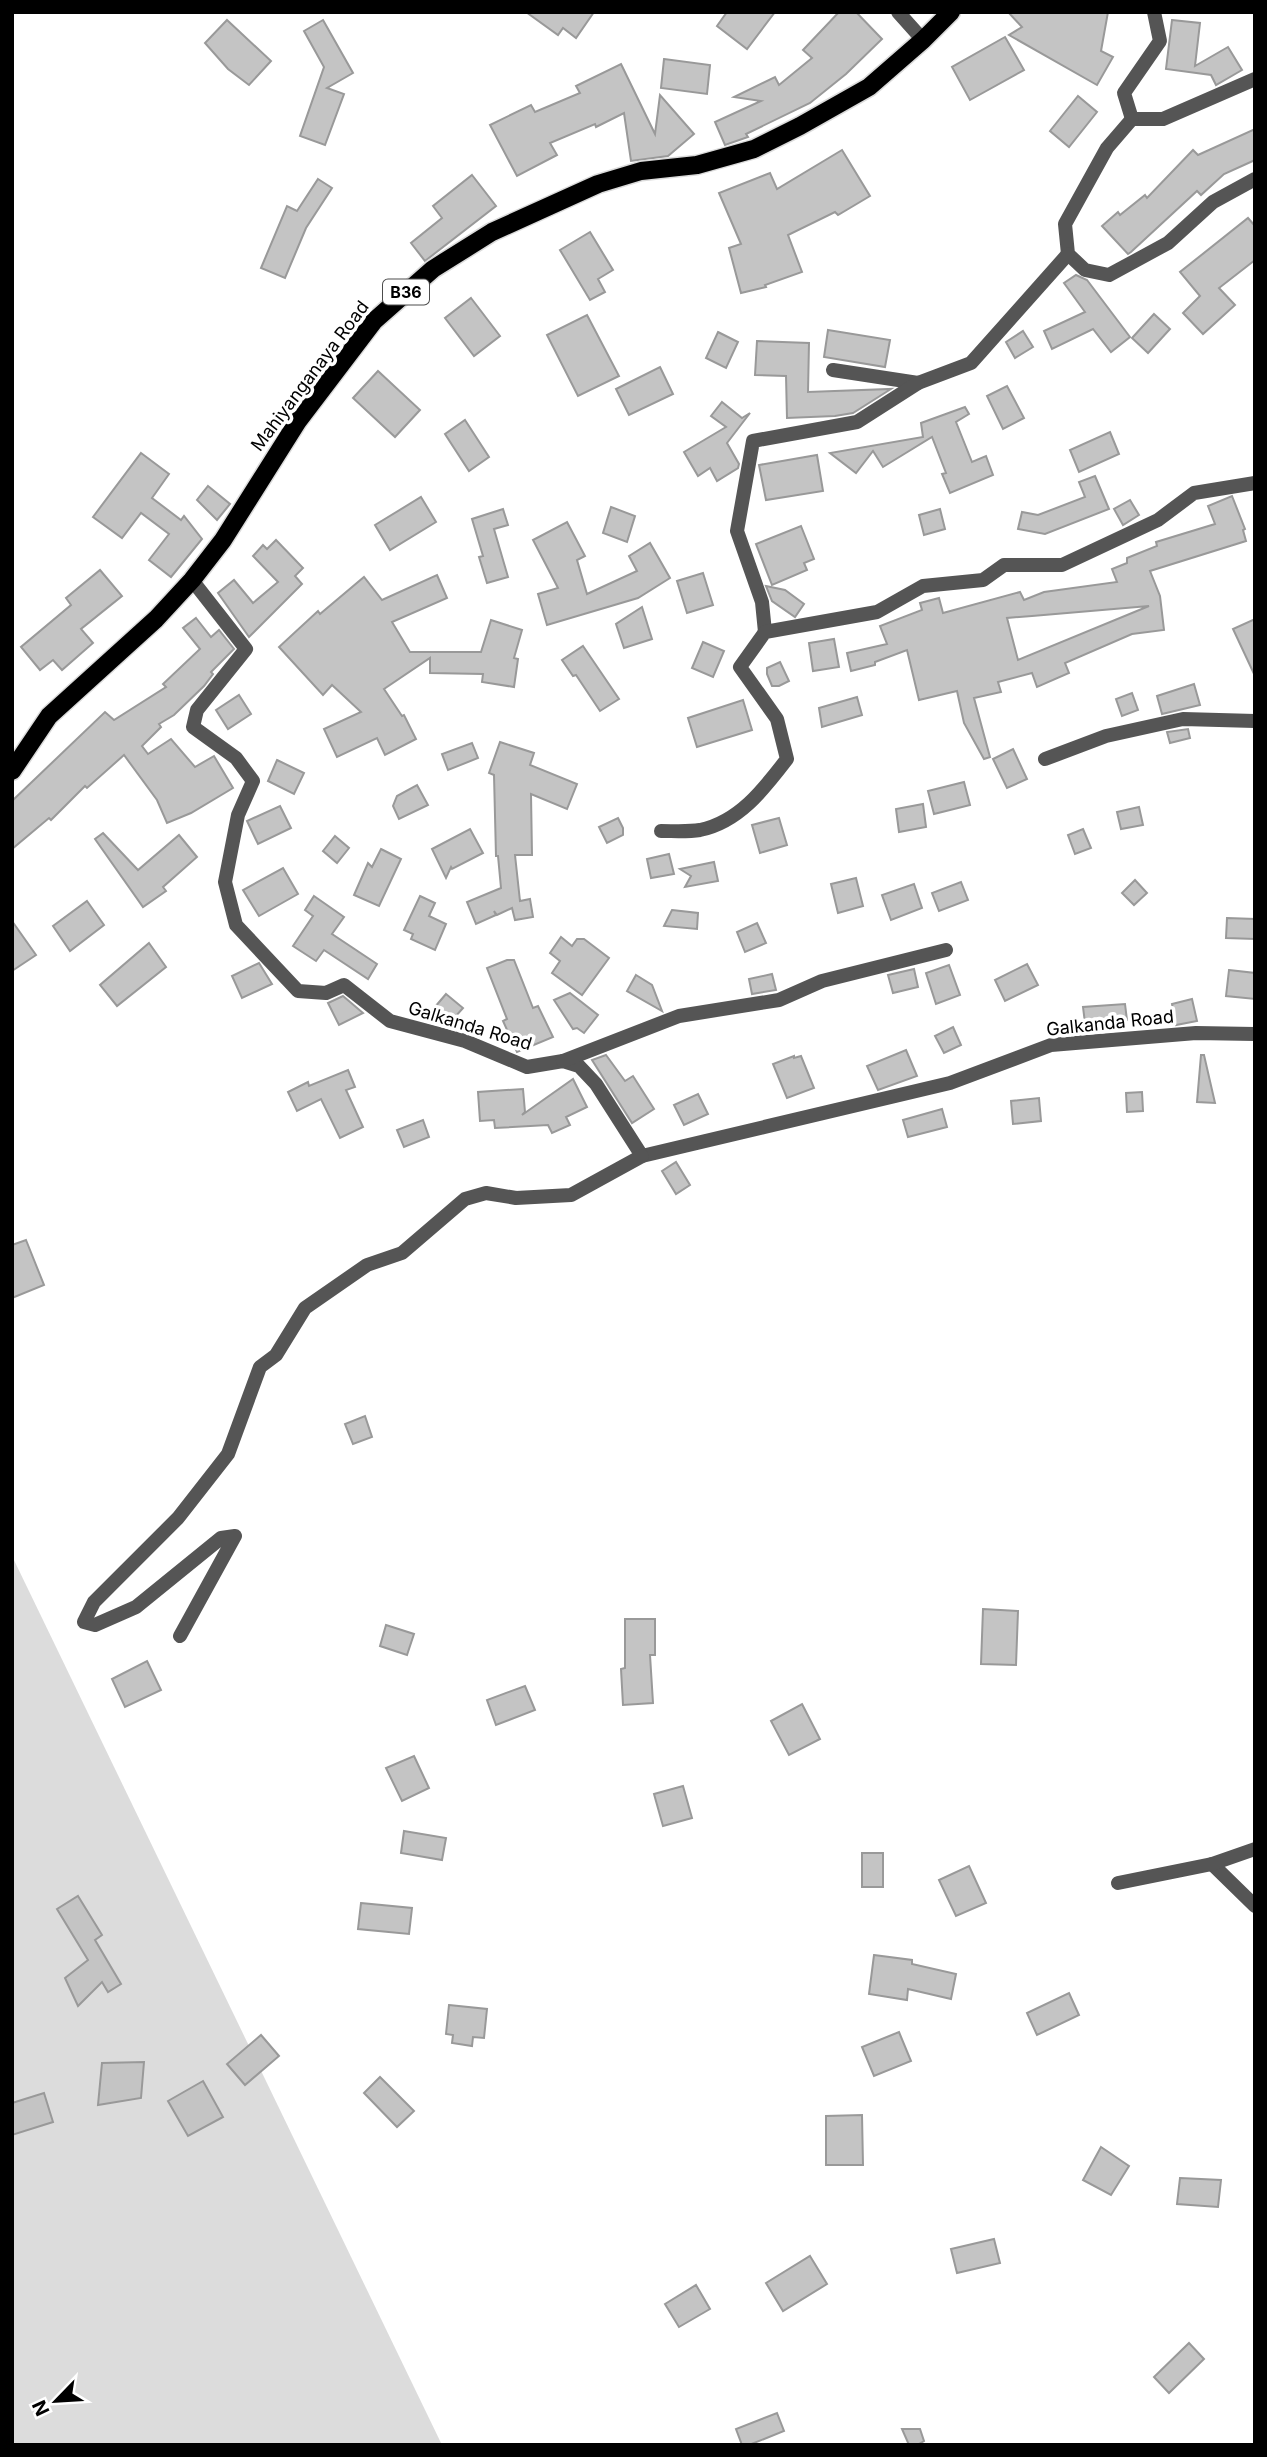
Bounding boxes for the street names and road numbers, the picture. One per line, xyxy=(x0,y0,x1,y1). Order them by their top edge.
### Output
road number: B36 xyxy=(383,280,429,304)
street label: Mahiyanganaya Road xyxy=(246,297,373,455)
street label: Galkanda Road xyxy=(406,997,534,1054)
street label: Galkanda Road xyxy=(1045,1005,1175,1040)

